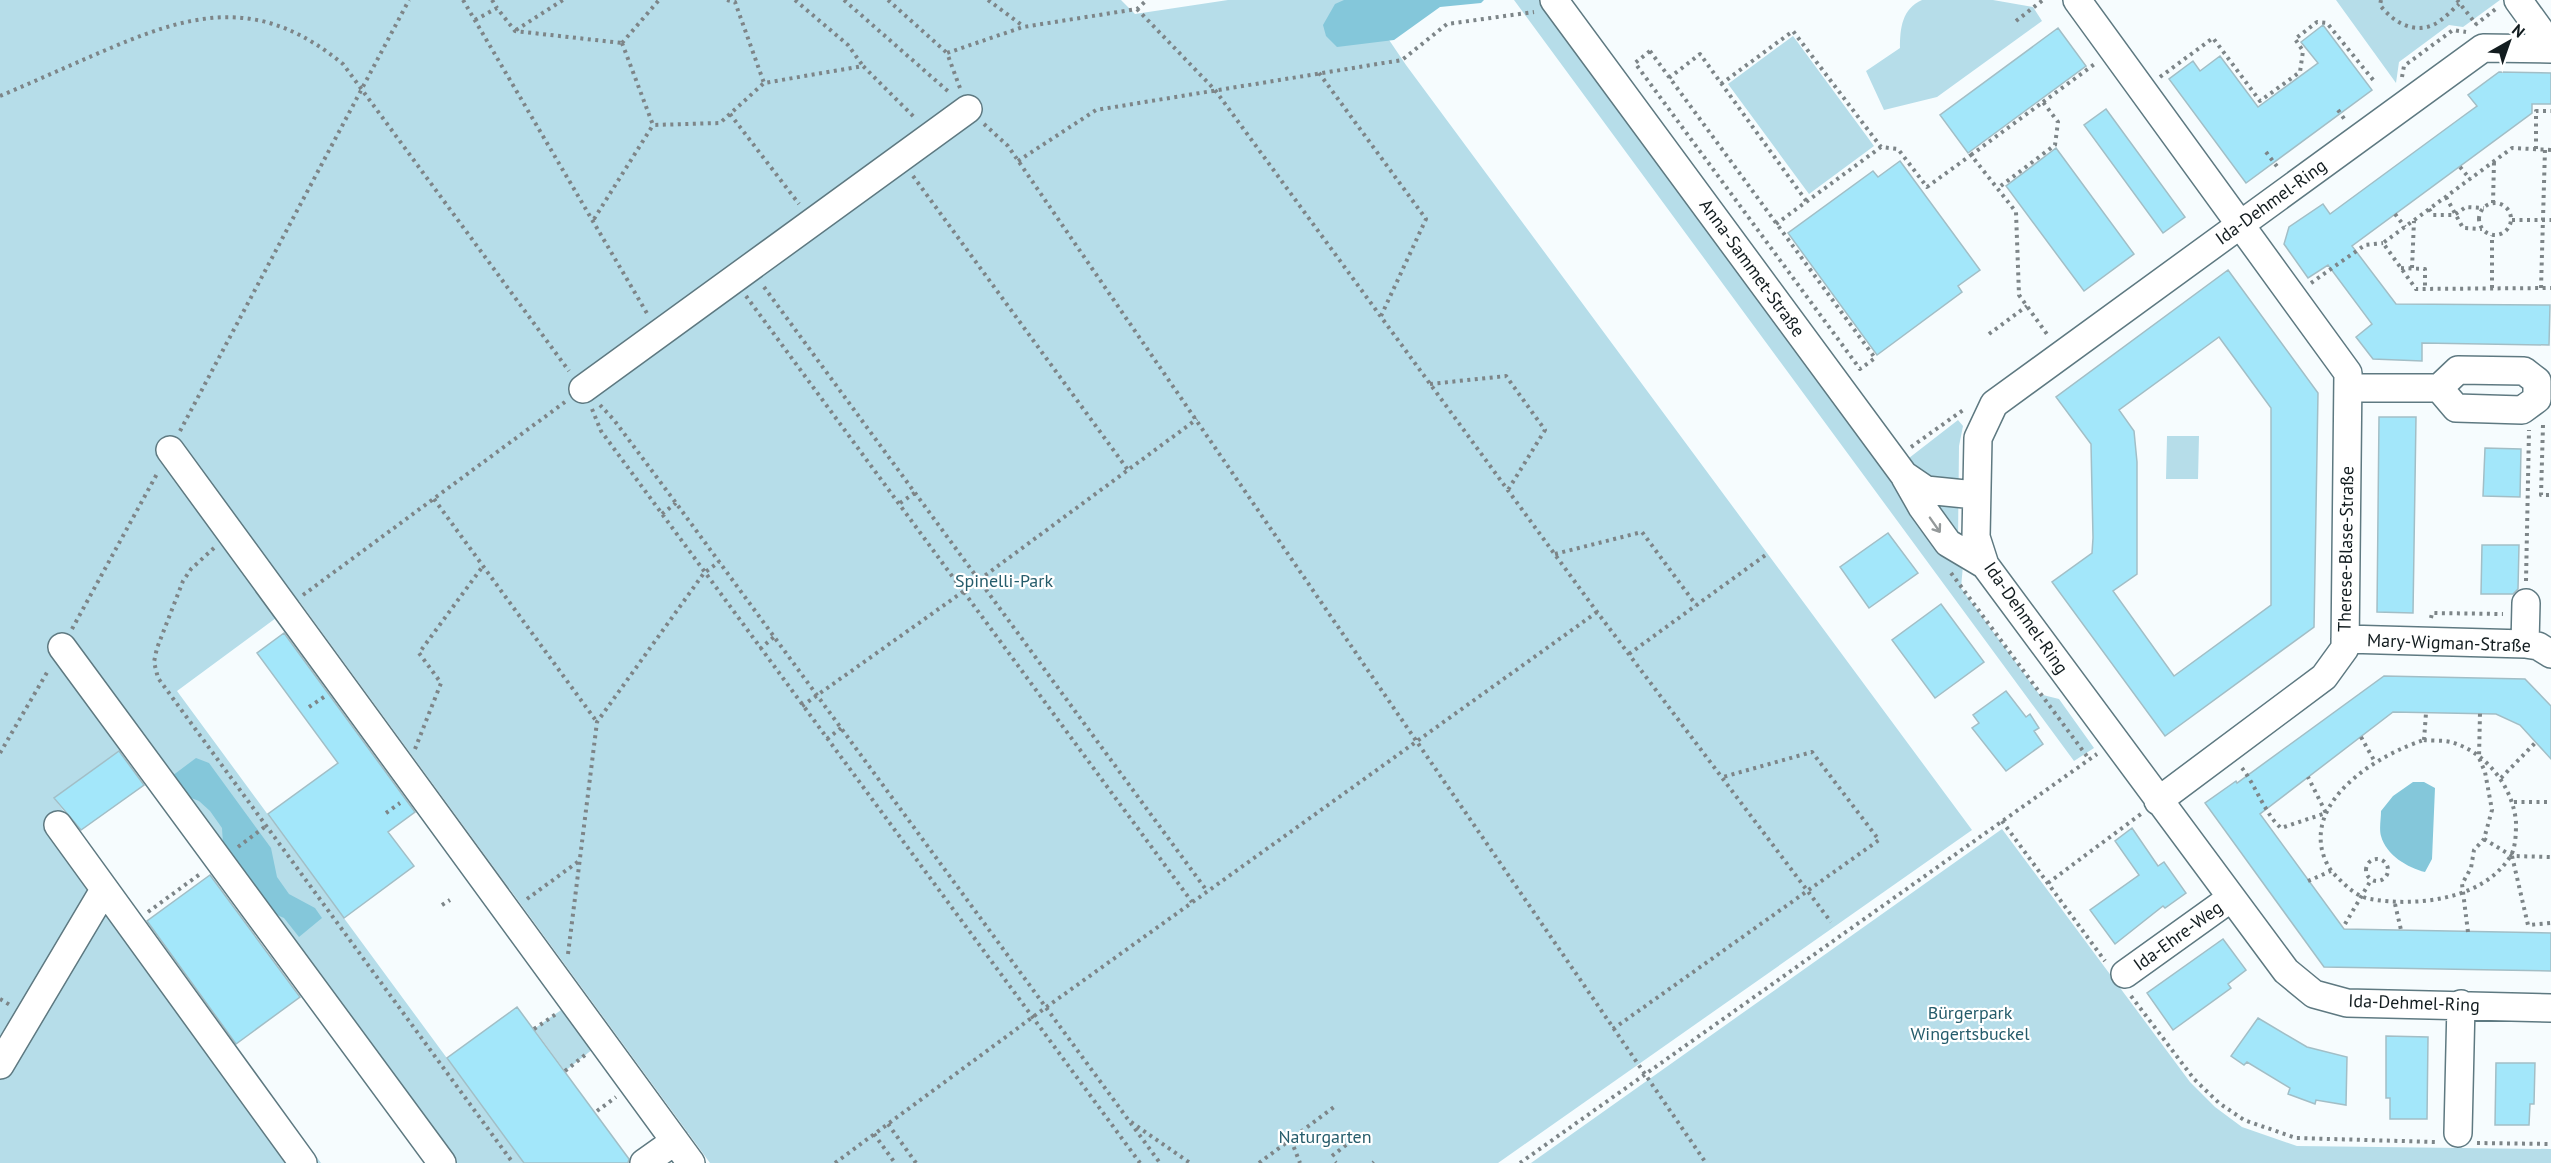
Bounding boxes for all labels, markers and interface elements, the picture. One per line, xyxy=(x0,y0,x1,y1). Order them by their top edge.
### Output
north arrow xyxy=(2479,12,2539,72)
text: N xyxy=(2508,19,2529,42)
street label: Ida-Dehmel-Ring xyxy=(2211,154,2331,250)
street label: Anna-Sammet-Straße xyxy=(1695,194,1810,341)
street label: Therese-Blase-Straße xyxy=(2333,466,2358,632)
one-way arrow xyxy=(1928,516,1941,532)
street label: Ida-Dehmel-Ring xyxy=(1979,557,2074,678)
park label: Spinelli-Park xyxy=(955,569,1053,592)
street label: Mary-Wigman-Straße xyxy=(2367,628,2531,657)
street label: Ida-Ehre-Weg xyxy=(2129,896,2227,976)
street label: Ida-Dehmel-Ring xyxy=(2348,989,2480,1016)
park label: Bürgerpark Wingertsbuckel xyxy=(1910,1001,2030,1045)
park label: Naturgarten xyxy=(1278,1125,1372,1148)

